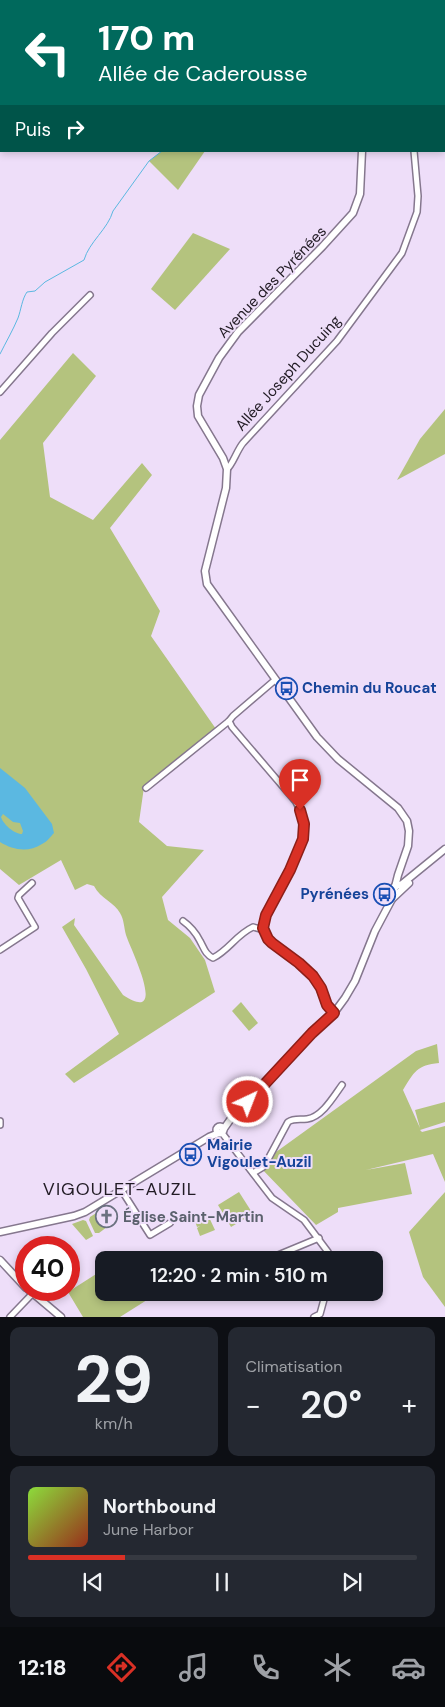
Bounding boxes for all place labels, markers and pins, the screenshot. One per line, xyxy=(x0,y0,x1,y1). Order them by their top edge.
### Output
bus stop icon: Chemin du Roucat xyxy=(274,676,298,700)
place label: Chemin du Roucat xyxy=(302,678,437,698)
pin xyxy=(279,759,321,810)
bus stop icon: Pyrénées xyxy=(373,882,397,906)
place label: Pyrénées xyxy=(300,884,369,904)
place label: Mairie Vigoulet-Auzil xyxy=(207,1135,312,1172)
bus stop icon: Mairie Vigoulet-Auzil xyxy=(179,1142,203,1166)
church icon: Église Saint-Martin xyxy=(95,1205,119,1229)
place label: Église Saint-Martin xyxy=(123,1207,264,1227)

